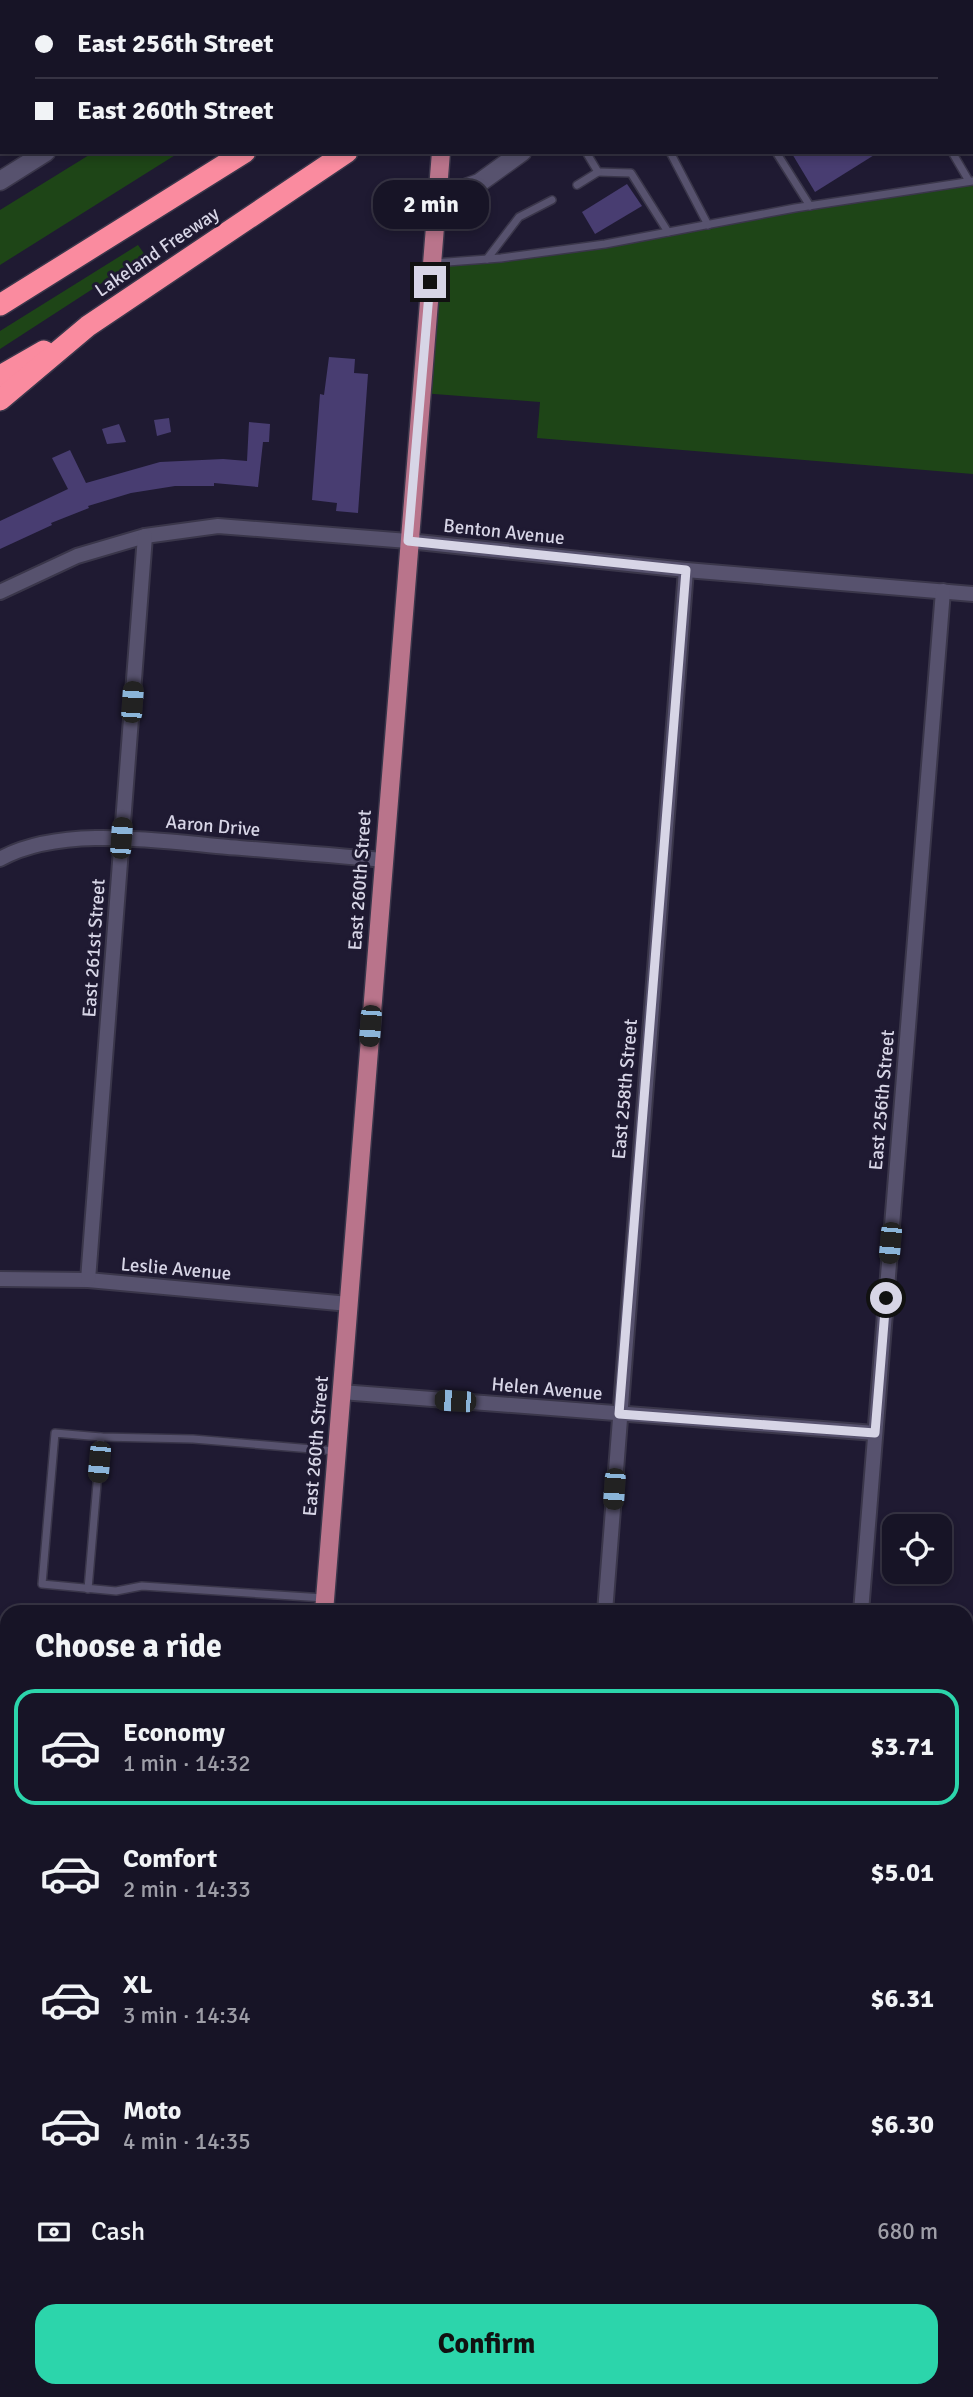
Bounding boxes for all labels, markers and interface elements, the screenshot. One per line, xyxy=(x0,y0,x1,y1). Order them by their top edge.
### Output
text: East 256th Street xyxy=(77,28,273,60)
text: East 260th Street xyxy=(77,95,273,127)
callout: 2 min xyxy=(372,180,488,230)
text: 2 min xyxy=(403,190,459,219)
street label: Lakeland Freeway xyxy=(90,202,224,302)
route end xyxy=(414,266,446,298)
street label: Benton Avenue xyxy=(442,514,566,550)
car xyxy=(121,680,144,724)
street label: East 260th Street xyxy=(343,809,377,951)
street label: Aaron Drive xyxy=(165,810,261,842)
car xyxy=(110,816,133,860)
street label: East 261st Street xyxy=(77,878,111,1018)
car xyxy=(359,1004,382,1048)
street label: East 258th Street xyxy=(607,1017,643,1160)
street label: East 256th Street xyxy=(864,1028,900,1171)
car xyxy=(878,1221,903,1265)
street label: Leslie Avenue xyxy=(120,1252,232,1286)
route start xyxy=(870,1282,902,1314)
street label: Helen Avenue xyxy=(491,1372,603,1406)
street label: East 260th Street xyxy=(298,1374,334,1517)
car xyxy=(434,1389,477,1413)
car xyxy=(87,1440,112,1484)
car xyxy=(603,1467,626,1511)
map controls xyxy=(882,1514,952,1584)
button: locate xyxy=(882,1514,952,1584)
text: Choose a ride xyxy=(35,1627,222,1666)
icon: car xyxy=(39,1716,102,1779)
text: Economy xyxy=(123,1717,225,1749)
text: $3.71 xyxy=(870,1731,934,1763)
text: 1 min · 14:32 xyxy=(123,1749,251,1778)
icon: car xyxy=(39,1842,102,1905)
text: Comfort xyxy=(123,1843,217,1875)
text: $5.01 xyxy=(870,1857,934,1889)
text: 2 min · 14:33 xyxy=(123,1875,251,1904)
icon: car xyxy=(39,1968,102,2031)
text: XL xyxy=(123,1969,153,2001)
text: $6.31 xyxy=(870,1983,934,2015)
text: 3 min · 14:34 xyxy=(123,2001,251,2030)
icon: car xyxy=(39,2094,102,2157)
text: Moto xyxy=(123,2095,181,2127)
text: $6.30 xyxy=(870,2109,934,2141)
text: 4 min · 14:35 xyxy=(123,2127,251,2156)
icon: cash xyxy=(35,2213,73,2251)
text: Cash xyxy=(91,2216,145,2248)
text: 680 m xyxy=(877,2217,938,2246)
button: Confirm xyxy=(35,2304,938,2384)

